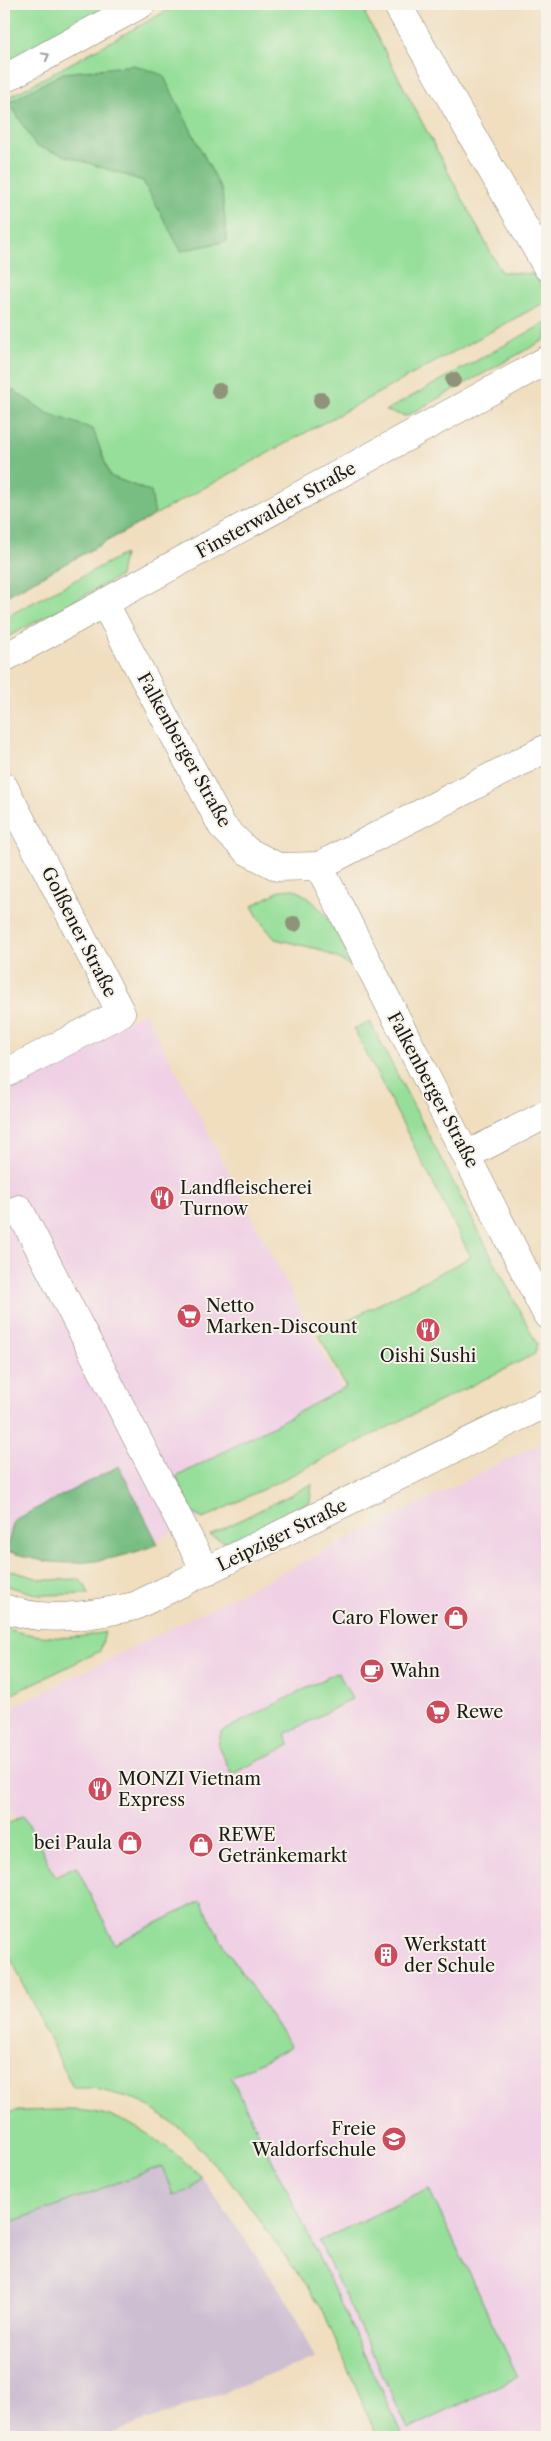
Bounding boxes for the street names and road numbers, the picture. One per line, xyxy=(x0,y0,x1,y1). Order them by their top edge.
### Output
street label: Finsterwalder Straße xyxy=(192,457,360,563)
street label: Falkenberger Straße xyxy=(132,669,236,831)
street label: Golßener Straße xyxy=(37,863,121,1001)
street label: Falkenberger Straße xyxy=(383,1008,483,1172)
street label: Leipziger Straße xyxy=(214,1494,350,1576)

